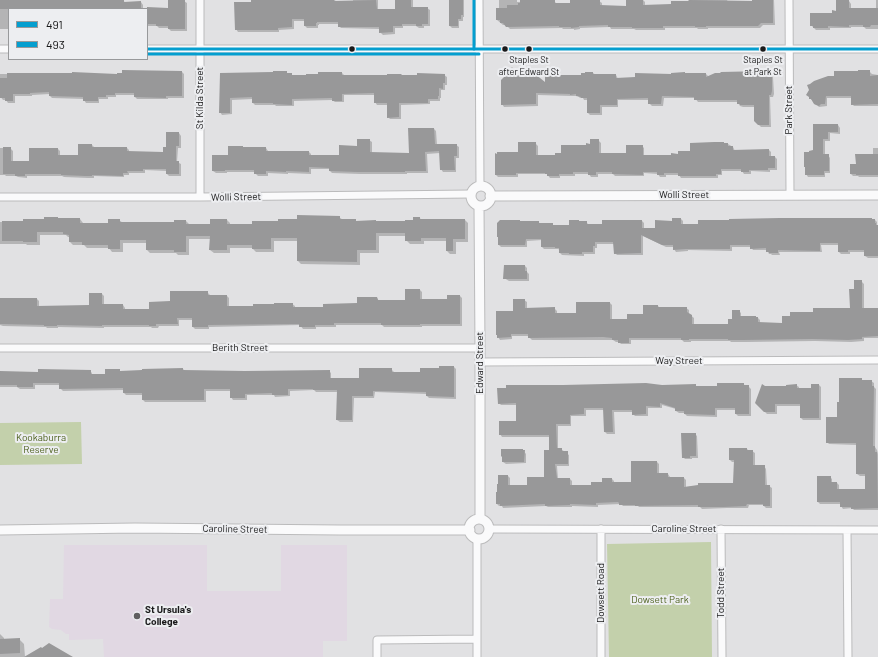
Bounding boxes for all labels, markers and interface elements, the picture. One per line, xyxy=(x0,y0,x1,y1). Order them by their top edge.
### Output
legend xyxy=(8,8,148,60)
text: 491 xyxy=(46,17,63,31)
text: 493 xyxy=(46,37,65,51)
unlabelled marker xyxy=(347,44,357,54)
unlabelled marker xyxy=(500,44,510,54)
marker: Staples St after Edward St xyxy=(524,44,534,54)
marker: Staples St at Park St xyxy=(758,44,768,54)
place label: Staples St after Edward St xyxy=(499,55,559,76)
place label: Staples St at Park St xyxy=(743,55,783,76)
street label: St Kilda Street xyxy=(194,67,206,129)
street label: Park Street xyxy=(783,86,795,134)
street label: Wolli Street xyxy=(659,189,709,201)
street label: Wolli Street xyxy=(211,191,261,203)
street label: Edward Street xyxy=(474,332,486,394)
street label: Berith Street xyxy=(212,342,268,354)
street label: Way Street xyxy=(655,355,703,367)
park label: Kookaburra Reserve xyxy=(16,432,66,456)
street label: Caroline Street xyxy=(202,522,268,536)
street label: Caroline Street xyxy=(652,523,716,535)
street label: Dowsett Road xyxy=(595,563,607,623)
street label: Todd Street xyxy=(715,568,727,618)
park label: Dowsett Park xyxy=(631,594,689,606)
place label: St Ursula's College xyxy=(145,604,191,628)
marker: St Ursula's College xyxy=(132,611,142,621)

